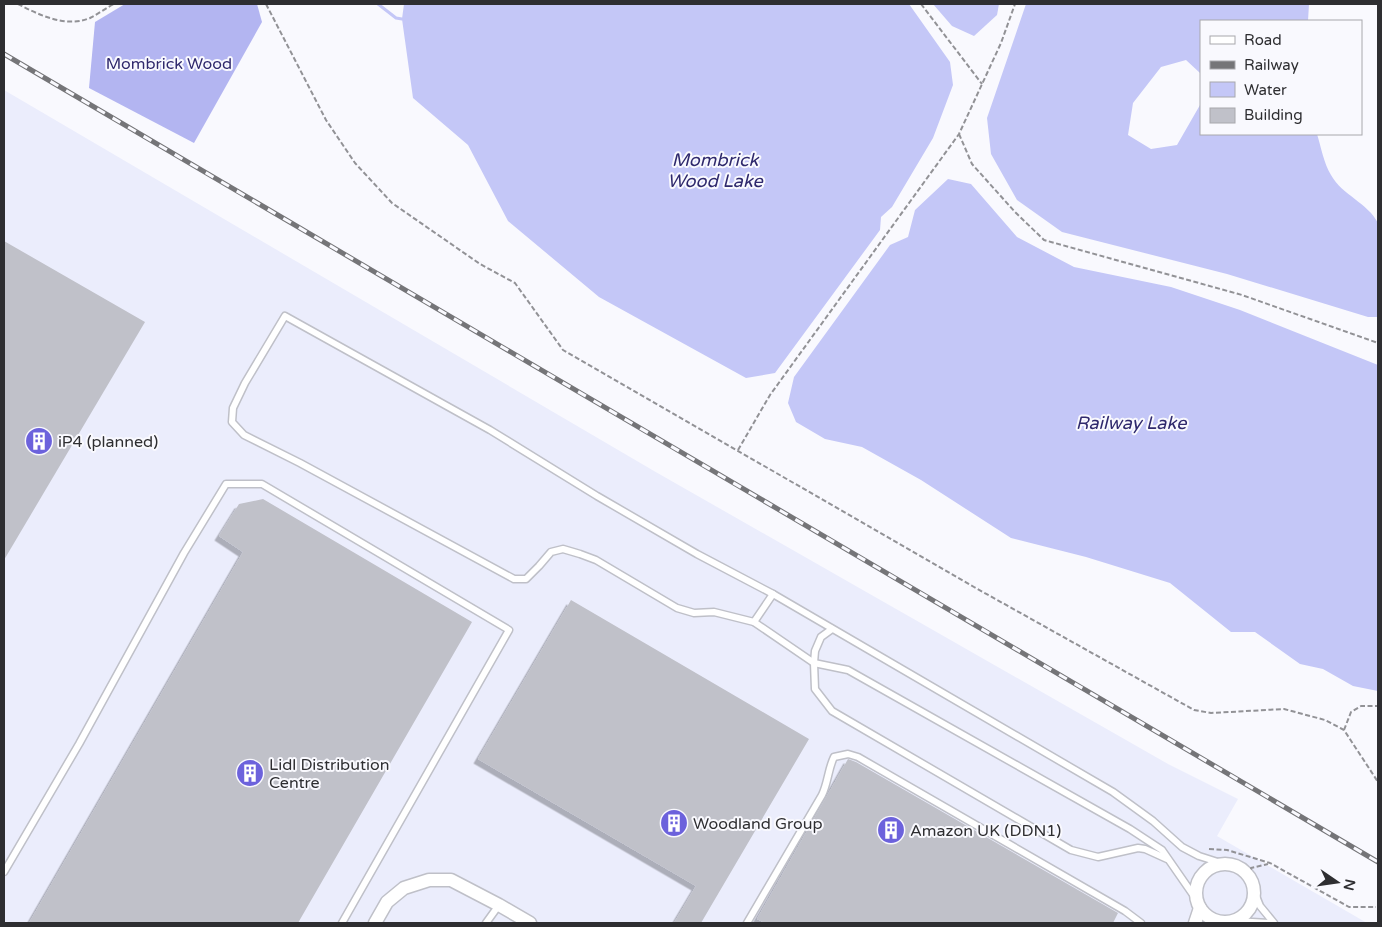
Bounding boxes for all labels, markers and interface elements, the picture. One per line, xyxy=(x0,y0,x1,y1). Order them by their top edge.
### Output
legend xyxy=(1200,20,1362,135)
text: Road xyxy=(1244,31,1282,49)
park label: Mombrick Wood xyxy=(106,54,232,74)
text: Railway xyxy=(1244,56,1299,74)
text: Water xyxy=(1244,81,1287,99)
text: Building xyxy=(1244,106,1303,124)
water label: Mombrick Wood Lake xyxy=(667,149,764,192)
water label: Railway Lake xyxy=(1076,412,1187,434)
building icon: iP4 (planned) xyxy=(24,426,54,456)
place label: iP4 (planned) xyxy=(58,432,158,452)
place label: Lidl Distribution Centre xyxy=(269,755,390,793)
building icon: Lidl Distribution Centre xyxy=(235,758,265,788)
building icon: Woodland Group xyxy=(659,808,689,838)
place label: Woodland Group xyxy=(693,814,823,834)
building icon: Amazon UK (DDN1) xyxy=(876,815,906,845)
place label: Amazon UK (DDN1) xyxy=(910,821,1061,841)
north arrow xyxy=(1312,857,1362,907)
text: N xyxy=(1340,877,1359,892)

